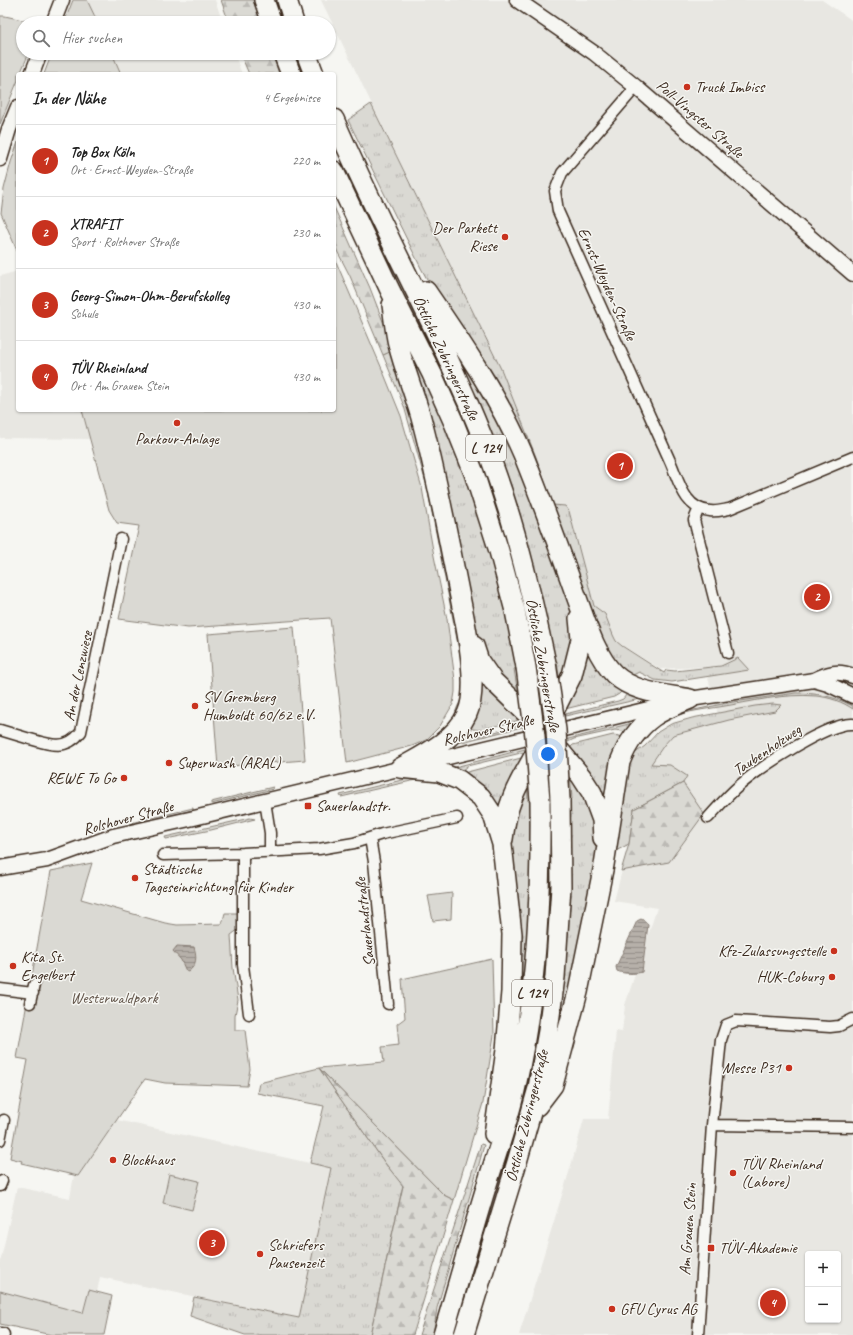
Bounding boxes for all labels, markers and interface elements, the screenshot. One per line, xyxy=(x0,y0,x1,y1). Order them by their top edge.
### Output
search box xyxy=(16,16,336,60)
icon: search xyxy=(30,27,52,49)
text: Hier suchen xyxy=(62,29,122,48)
street label: Poll-Vingster Straße xyxy=(652,76,749,164)
place label: Truck Imbiss xyxy=(695,77,766,97)
marker: Truck Imbiss xyxy=(682,82,692,92)
text: In der Nähe xyxy=(32,88,105,109)
text: 4 Ergebnisse xyxy=(264,90,320,106)
text: Top Box Köln xyxy=(70,143,135,162)
text: 1 xyxy=(42,153,48,169)
text: 220 m xyxy=(292,153,320,169)
text: Ort · Ernst-Weyden-Straße xyxy=(70,162,193,178)
text: XTRAFIT xyxy=(70,215,121,234)
place label: Der Parkett Riese xyxy=(432,218,499,256)
street label: Ernst-Weyden-Straße xyxy=(573,224,642,345)
text: 2 xyxy=(42,225,48,241)
text: 230 m xyxy=(292,225,320,241)
marker: Der Parkett Riese xyxy=(500,232,510,242)
text: Sport · Rolshover Straße xyxy=(70,234,179,250)
text: Georg-Simon-Ohm-Berufskolleg xyxy=(70,287,229,306)
street label: Östliche Zubringerstraße xyxy=(408,293,484,425)
text: 3 xyxy=(42,297,48,313)
text: 430 m xyxy=(292,297,320,313)
text: Schule xyxy=(70,306,98,322)
text: TÜV Rheinland xyxy=(70,359,146,378)
text: 4 xyxy=(42,369,48,385)
text: 430 m xyxy=(292,369,320,385)
text: Ort · Am Grauen Stein xyxy=(70,378,169,394)
marker: Parkour-Anlage xyxy=(172,418,182,428)
place label: Parkour-Anlage xyxy=(135,429,221,449)
road number: L 124 xyxy=(466,435,506,461)
pin: 1 xyxy=(607,451,633,481)
pin: 2 xyxy=(804,582,830,612)
street label: Östliche Zubringerstraße xyxy=(521,597,565,735)
street label: An der Lenzwiese xyxy=(59,627,98,723)
place label: SV Gremberg Humboldt 60/62 e.V. xyxy=(203,687,316,725)
marker: SV Gremberg Humboldt 60/62 e.V. xyxy=(190,701,200,711)
street label: Rolshover Straße xyxy=(441,709,537,750)
street label: Taubenholzweg xyxy=(729,719,806,780)
your location xyxy=(538,744,558,764)
place label: Superwash (ARAL) xyxy=(177,753,281,773)
marker: Superwash (ARAL) xyxy=(164,758,174,768)
place label: REWE To Go xyxy=(47,768,118,788)
marker: REWE To Go xyxy=(119,773,129,783)
street label: Rolshover Straße xyxy=(81,796,177,840)
place label: Sauerlandstr. xyxy=(316,796,391,816)
marker: Sauerlandstr. xyxy=(303,801,313,811)
place label: Städtische Tageseinrichtung für Kinder xyxy=(143,859,295,897)
marker: Städtische Tageseinrichtung für Kinder xyxy=(130,873,140,883)
street label: Sauerlandstraße xyxy=(350,875,380,967)
place label: Kfz-Zulassungsstelle xyxy=(718,941,828,961)
marker: Kfz-Zulassungsstelle xyxy=(829,946,839,956)
place label: Kita St. Engelbert xyxy=(21,947,76,985)
marker: Kita St. Engelbert xyxy=(8,961,18,971)
place label: HUK-Coburg xyxy=(757,967,825,987)
marker: HUK-Coburg xyxy=(827,972,837,982)
road number: L 124 xyxy=(512,980,552,1006)
park label: Westerwaldpark xyxy=(70,988,159,1008)
street label: Östliche Zubringerstraße xyxy=(501,1046,553,1184)
place label: Messe P31 xyxy=(722,1058,782,1078)
marker: Messe P31 xyxy=(784,1063,794,1073)
place label: Blockhaus xyxy=(121,1150,176,1170)
place label: TÜV Rheinland (Labore) xyxy=(741,1154,824,1192)
marker: Blockhaus xyxy=(108,1155,118,1165)
marker: TÜV Rheinland (Labore) xyxy=(728,1168,738,1178)
street label: Am Grauen Stein xyxy=(675,1181,701,1276)
pin: 3 xyxy=(199,1228,225,1258)
place label: Schriefers Pausenzeit xyxy=(268,1235,326,1273)
place label: TÜV-Akademie xyxy=(719,1238,798,1258)
marker: TÜV-Akademie xyxy=(706,1243,716,1253)
marker: Schriefers Pausenzeit xyxy=(255,1249,265,1259)
map controls xyxy=(805,1251,841,1323)
button: + xyxy=(805,1251,841,1287)
button: − xyxy=(805,1287,841,1323)
pin: 4 xyxy=(760,1288,786,1318)
place label: GFU Cyrus AG xyxy=(620,1299,699,1319)
marker: GFU Cyrus AG xyxy=(607,1304,617,1314)

